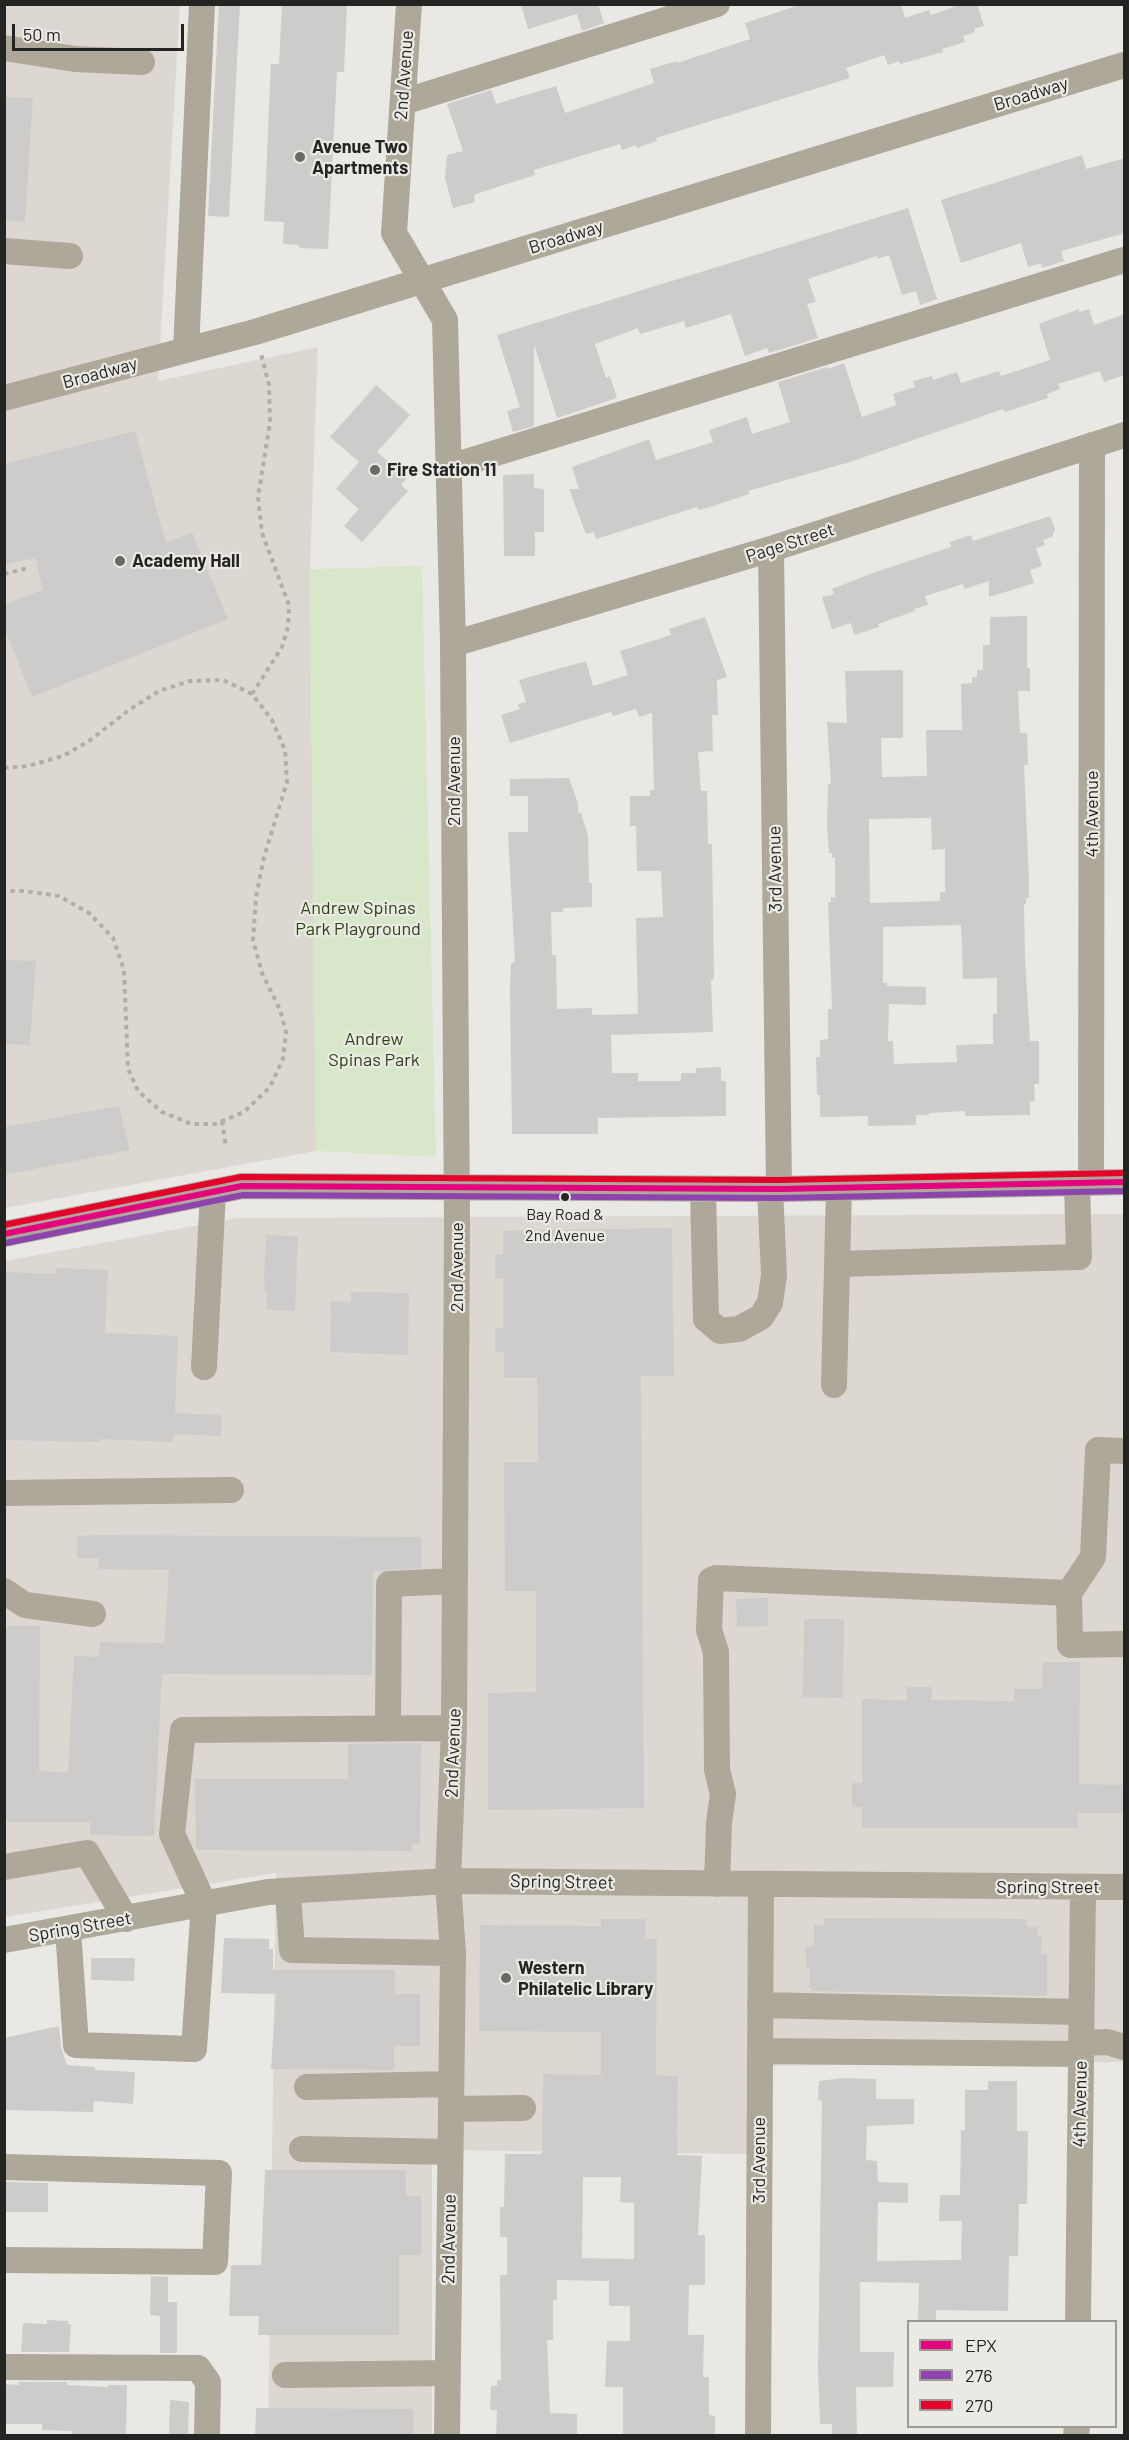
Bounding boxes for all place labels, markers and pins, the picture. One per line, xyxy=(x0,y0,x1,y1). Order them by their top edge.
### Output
place label: Avenue Two Apartments xyxy=(312,136,408,178)
marker: Avenue Two Apartments xyxy=(293,150,307,164)
place label: Fire Station 11 xyxy=(387,459,496,481)
marker: Fire Station 11 xyxy=(368,463,382,477)
place label: Academy Hall xyxy=(132,550,240,572)
marker: Academy Hall xyxy=(113,554,127,568)
marker: Bay Road & 2nd Avenue xyxy=(559,1191,571,1203)
place label: Bay Road & 2nd Avenue xyxy=(525,1205,605,1243)
place label: Western Philatelic Library xyxy=(518,1957,653,2000)
marker: Western Philatelic Library xyxy=(499,1971,513,1985)

